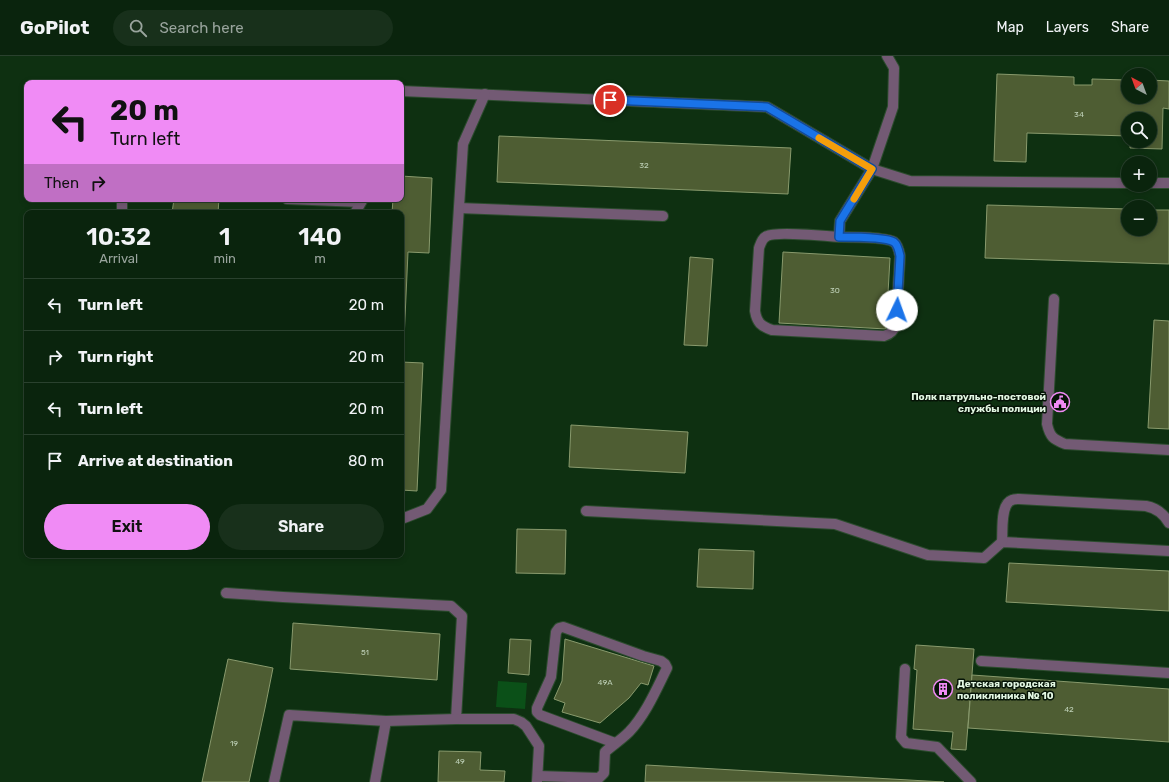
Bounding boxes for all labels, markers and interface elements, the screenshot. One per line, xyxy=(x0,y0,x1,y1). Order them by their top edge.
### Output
search box xyxy=(113,10,393,46)
text: GoPilot xyxy=(20,16,89,39)
icon: search xyxy=(127,17,149,39)
text: Search here xyxy=(159,19,244,37)
text: Map xyxy=(997,19,1024,36)
text: Layers xyxy=(1046,19,1089,36)
text: Share xyxy=(1111,19,1149,36)
north arrow xyxy=(1121,68,1157,104)
map controls xyxy=(1121,68,1157,236)
pin xyxy=(593,83,627,117)
icon: arrive xyxy=(599,89,621,111)
text: 20 m xyxy=(110,94,179,127)
icon: left xyxy=(44,96,96,148)
house number: 34 xyxy=(1074,110,1084,119)
button: search xyxy=(1121,112,1157,148)
text: Turn left xyxy=(110,128,180,150)
button: + xyxy=(1121,156,1157,192)
house number: 32 xyxy=(639,161,649,170)
icon: right xyxy=(87,172,109,194)
text: Then xyxy=(44,174,79,192)
button: − xyxy=(1121,200,1157,236)
text: 10:32 xyxy=(86,223,151,251)
text: 1 xyxy=(219,223,230,251)
text: 140 xyxy=(298,223,342,251)
text: Arrival xyxy=(99,251,138,266)
text: min xyxy=(213,251,236,266)
text: m xyxy=(314,251,326,266)
house number: 30 xyxy=(830,286,840,295)
position arrow xyxy=(876,289,918,331)
icon: left xyxy=(44,294,66,316)
text: Turn left xyxy=(78,296,143,314)
text: 20 m xyxy=(349,296,384,314)
icon: right xyxy=(44,346,66,368)
text: Turn right xyxy=(78,348,153,366)
text: 20 m xyxy=(349,348,384,366)
place label: Полк патрульно-постовой службы полиции xyxy=(911,391,1046,415)
public building icon: Полк патрульно-постовой службы полиции xyxy=(1049,391,1071,413)
icon: left xyxy=(44,398,66,420)
text: Turn left xyxy=(78,400,143,418)
text: 20 m xyxy=(349,400,384,418)
icon: arrive xyxy=(44,450,66,472)
text: Arrive at destination xyxy=(78,452,233,470)
text: 80 m xyxy=(348,452,384,470)
button: Exit xyxy=(44,504,210,550)
button: Share xyxy=(218,504,384,550)
house number: 51 xyxy=(361,648,369,657)
house number: 49А xyxy=(597,678,613,687)
building icon: Детская городская поликлиника № 10 xyxy=(932,678,954,700)
place label: Детская городская поликлиника № 10 xyxy=(957,678,1056,702)
house number: 42 xyxy=(1064,705,1074,714)
house number: 19 xyxy=(230,739,238,748)
house number: 49 xyxy=(455,757,465,766)

